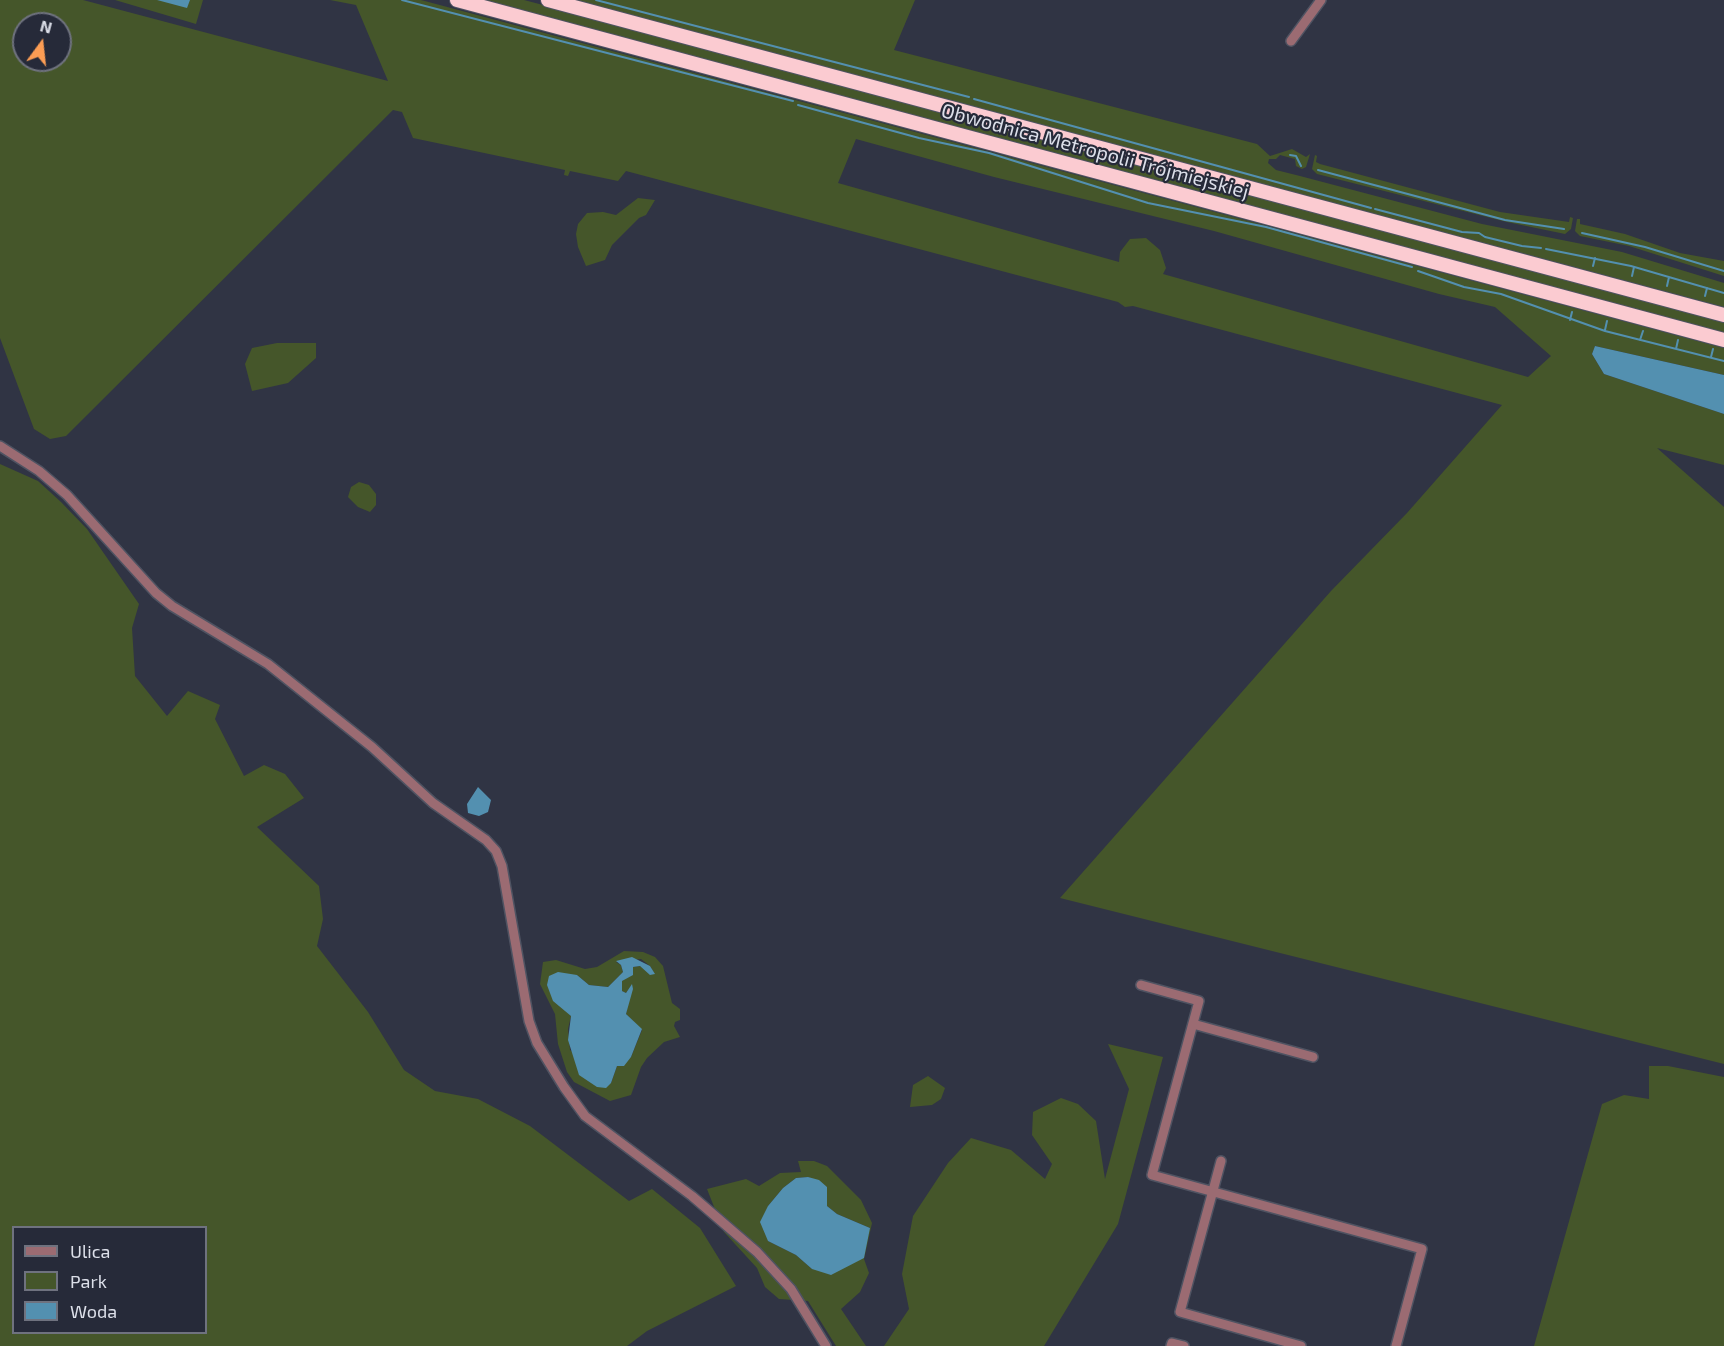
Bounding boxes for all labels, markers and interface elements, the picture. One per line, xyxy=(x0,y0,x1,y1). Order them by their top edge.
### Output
north arrow xyxy=(12,12,72,72)
text: N xyxy=(38,15,54,37)
street label: Obwodnica Metropolii Trójmiejskiej xyxy=(939,98,1251,204)
legend xyxy=(12,1226,207,1334)
text: Ulica xyxy=(70,1240,110,1262)
text: Park xyxy=(70,1270,107,1292)
text: Woda xyxy=(70,1300,117,1322)

